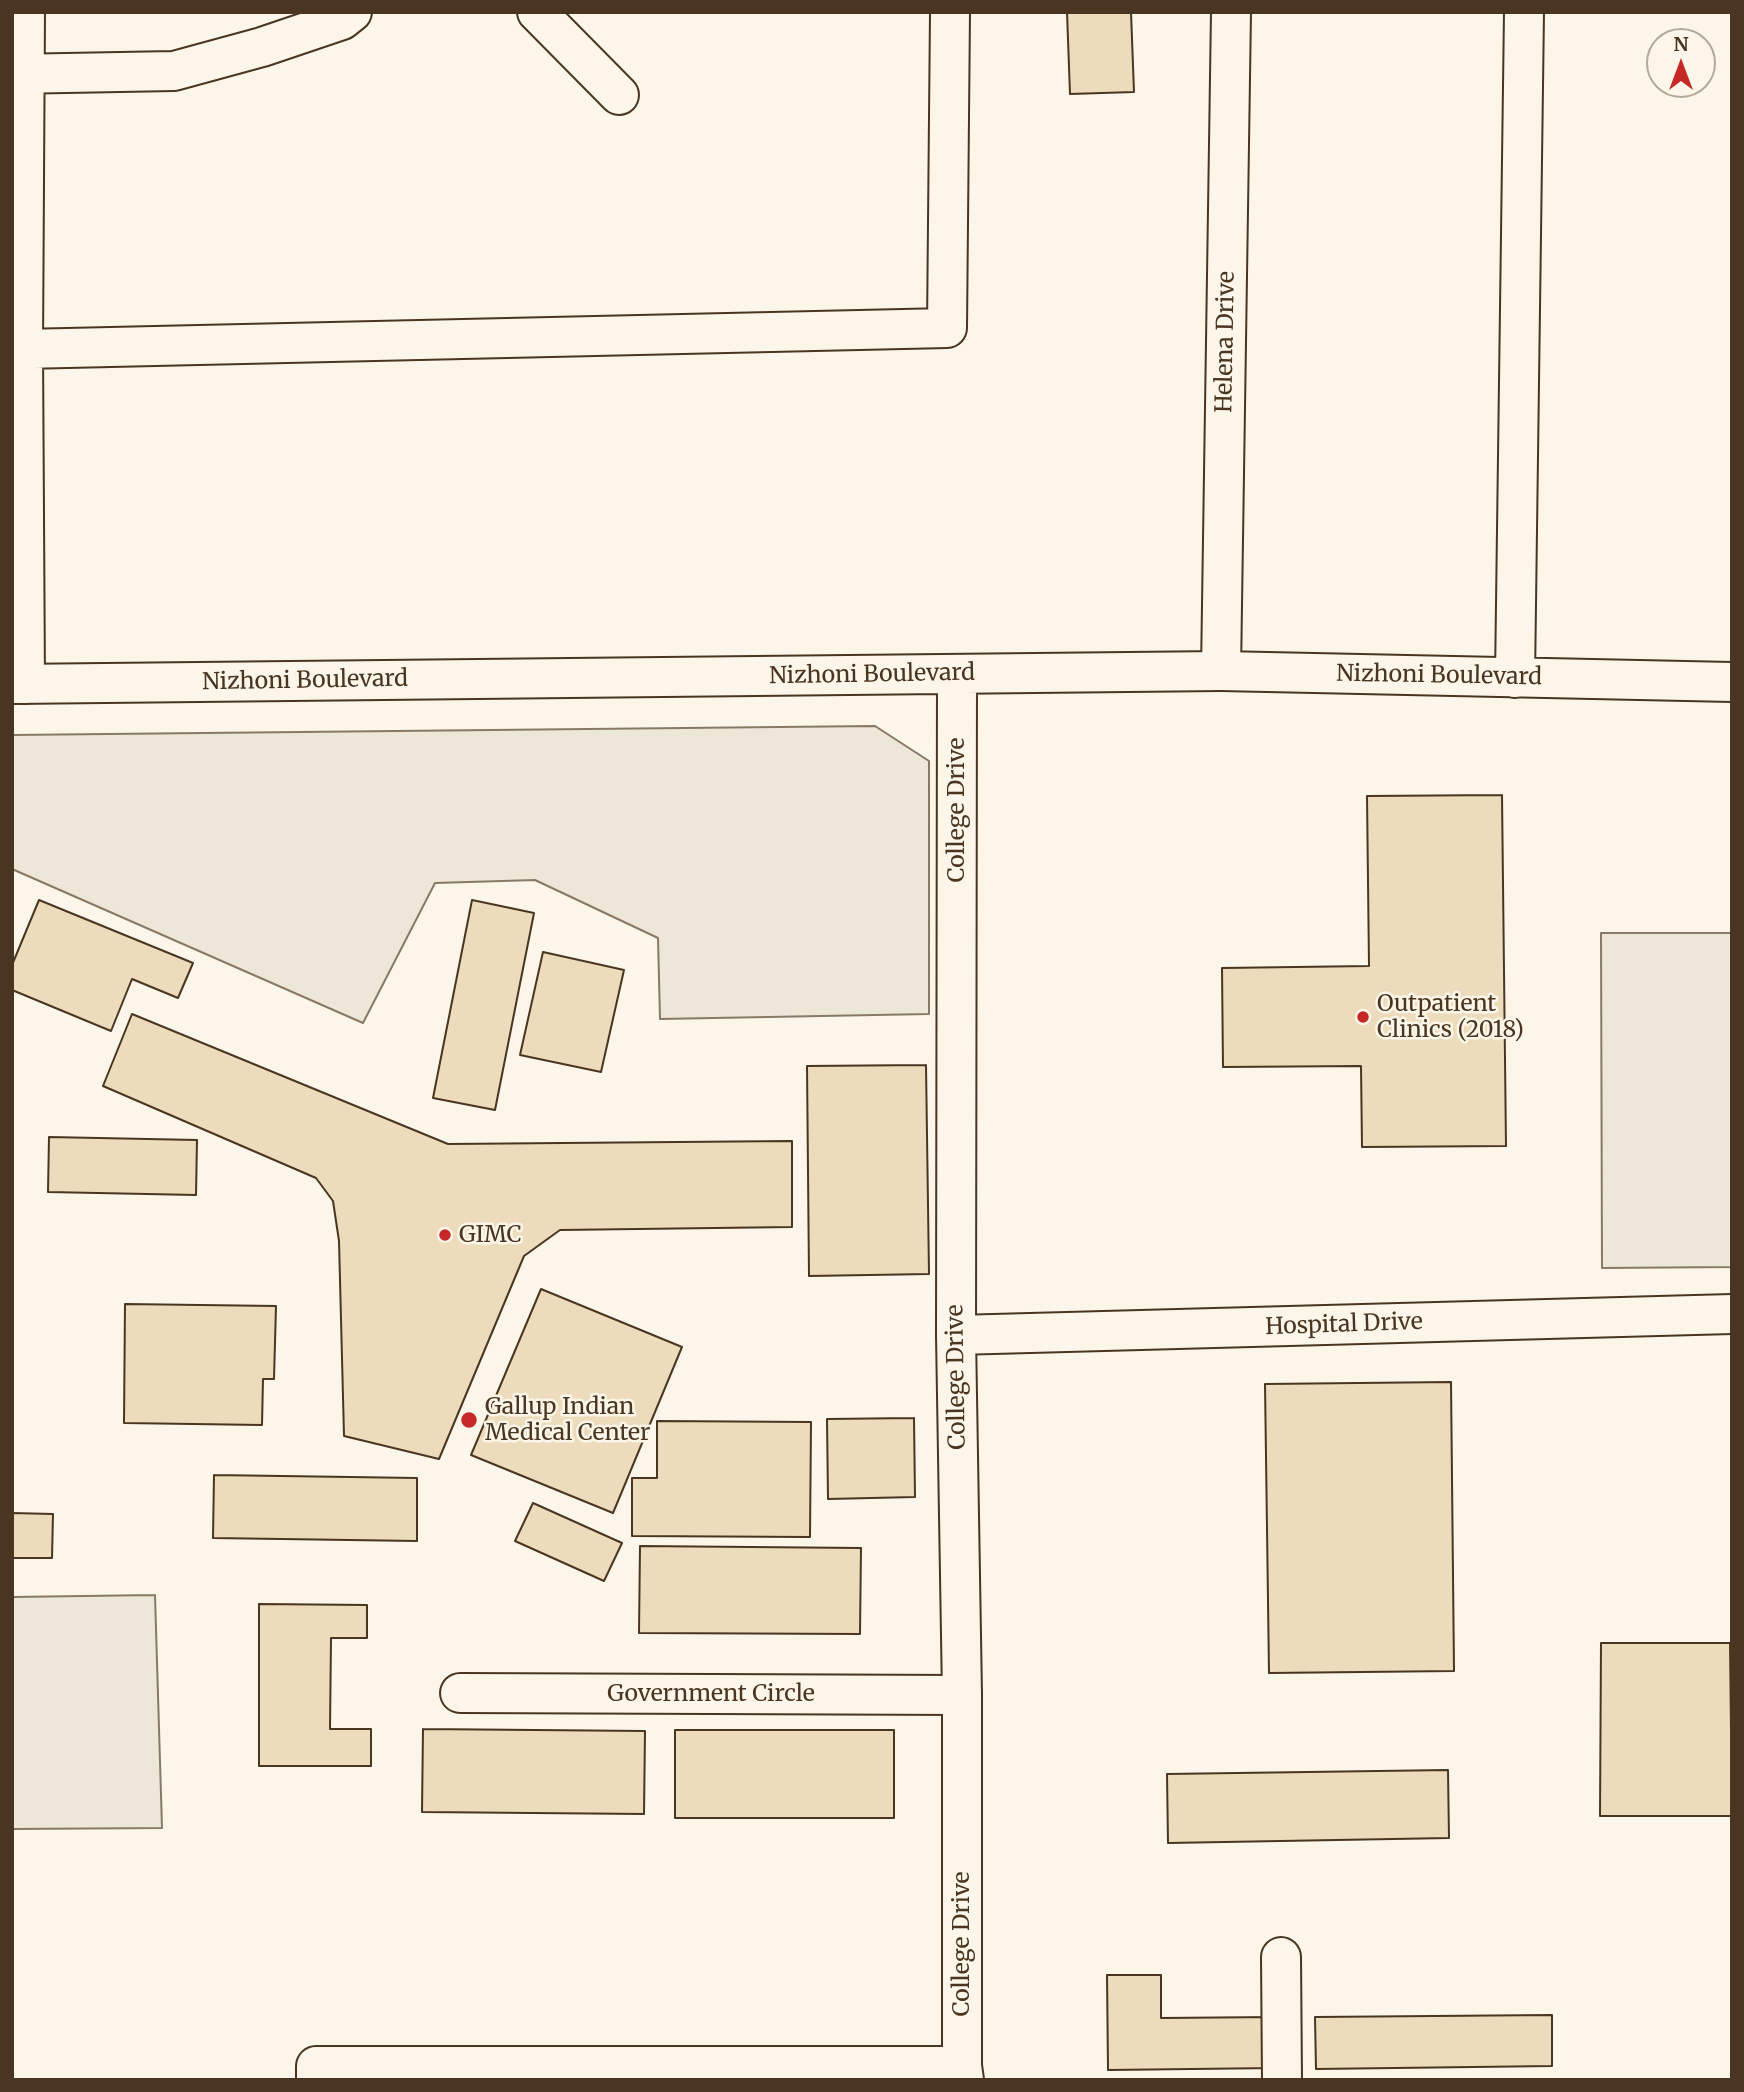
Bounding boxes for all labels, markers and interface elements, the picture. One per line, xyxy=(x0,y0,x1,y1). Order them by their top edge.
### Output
north arrow xyxy=(1646,28,1716,98)
text: N xyxy=(1673,32,1689,56)
street label: Helena Drive xyxy=(1211,271,1241,413)
street label: Nizhoni Boulevard xyxy=(769,659,975,691)
street label: Nizhoni Boulevard xyxy=(1336,660,1542,692)
street label: Nizhoni Boulevard xyxy=(202,665,408,697)
street label: College Drive xyxy=(943,737,971,883)
place label: Outpatient Clinics (2018) xyxy=(1377,990,1524,1044)
marker: Outpatient Clinics (2018) xyxy=(1355,1009,1371,1025)
place label: GIMC xyxy=(459,1221,521,1249)
marker: GIMC xyxy=(437,1227,453,1243)
street label: College Drive xyxy=(942,1304,972,1450)
street label: Hospital Drive xyxy=(1265,1308,1423,1342)
place label: Gallup Indian Medical Center xyxy=(485,1393,650,1447)
marker: Gallup Indian Medical Center xyxy=(459,1410,479,1430)
street label: Government Circle xyxy=(607,1680,815,1708)
street label: College Drive xyxy=(948,1871,976,2017)

